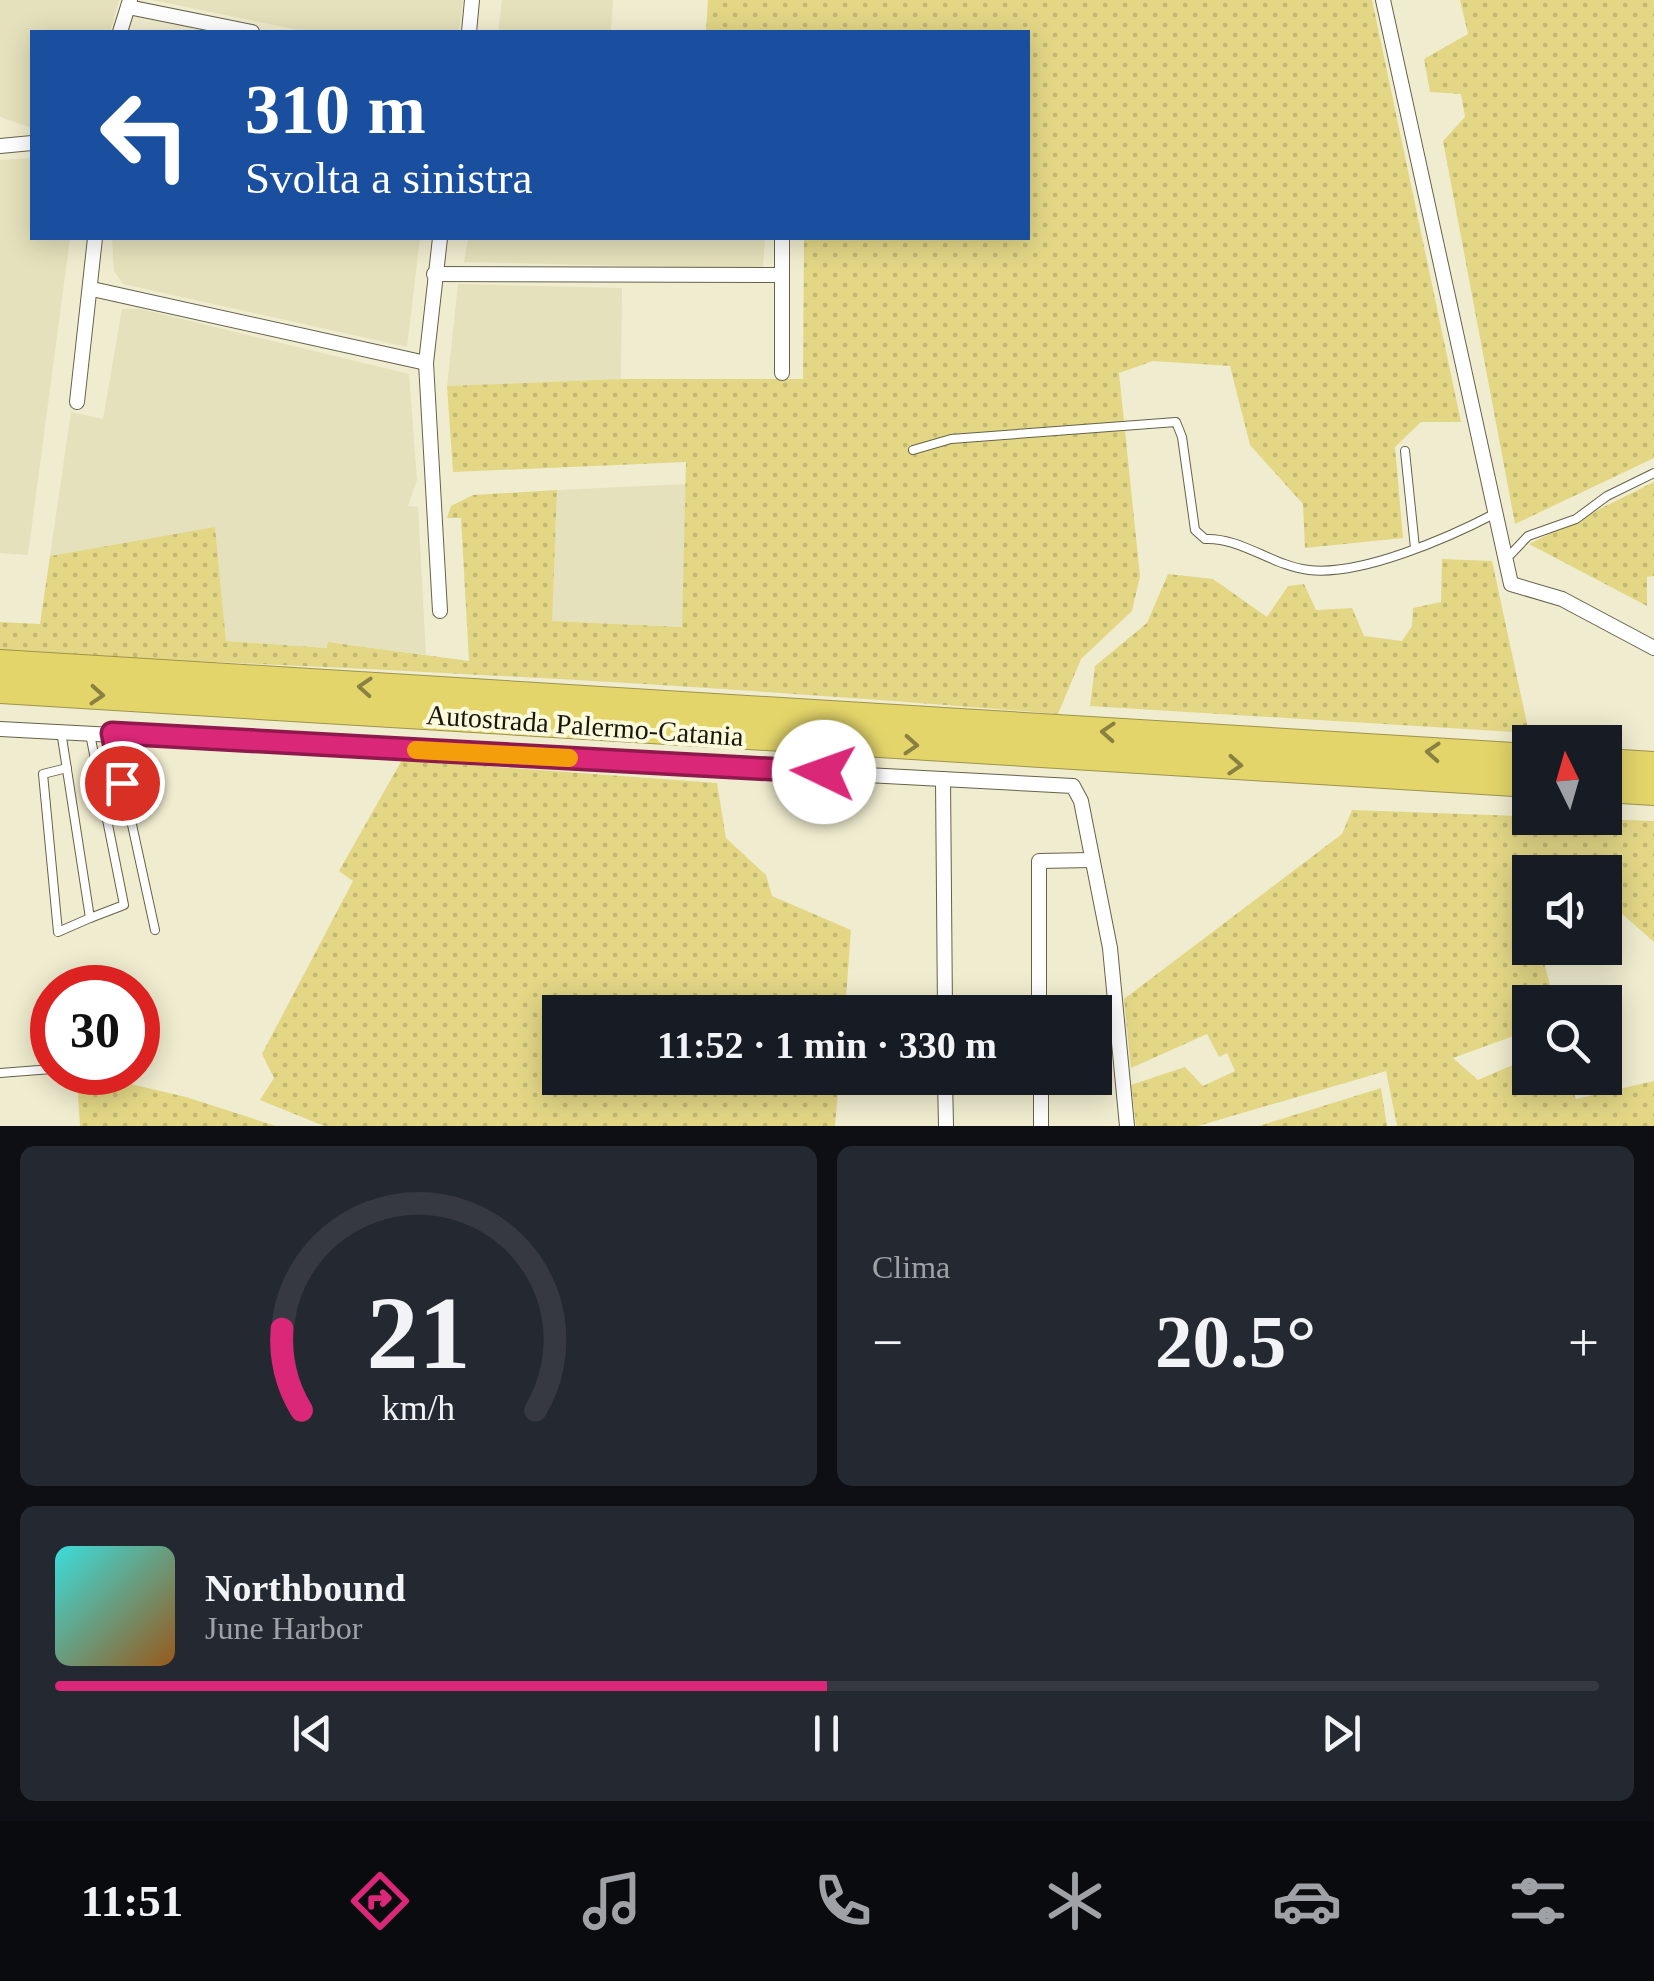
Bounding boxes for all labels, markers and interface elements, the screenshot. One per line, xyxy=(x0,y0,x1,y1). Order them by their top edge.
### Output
icon: left xyxy=(80,70,210,200)
text: 310 m xyxy=(245,71,426,148)
text: Svolta a sinistra xyxy=(245,153,532,203)
one-way arrow xyxy=(356,677,372,698)
one-way arrow xyxy=(90,684,106,705)
street label: Autostrada Palermo-Catania xyxy=(425,699,745,752)
position arrow xyxy=(772,720,876,824)
one-way arrow xyxy=(1100,722,1116,743)
north arrow xyxy=(1512,725,1622,835)
map controls xyxy=(1512,725,1622,1095)
one-way arrow xyxy=(903,734,919,755)
pin xyxy=(80,741,165,826)
one-way arrow xyxy=(1424,742,1440,763)
one-way arrow xyxy=(1228,754,1244,775)
icon: arrive xyxy=(95,756,150,811)
button: sound xyxy=(1512,855,1622,965)
speed limit sign: 30 xyxy=(30,965,160,1095)
button: search xyxy=(1512,985,1622,1095)
text: 11:52 · 1 min · 330 m xyxy=(657,1024,997,1066)
text: Clima xyxy=(872,1249,950,1285)
text: 21 xyxy=(367,1275,471,1390)
text: 20.5° xyxy=(1155,1300,1316,1383)
text: − xyxy=(872,1312,903,1373)
text: + xyxy=(1568,1312,1599,1373)
text: km/h xyxy=(382,1388,455,1428)
text: Northbound xyxy=(205,1567,406,1609)
text: June Harbor xyxy=(205,1610,362,1646)
icon: previous xyxy=(285,1706,340,1761)
icon: pause xyxy=(799,1706,854,1761)
icon: next xyxy=(1314,1706,1369,1761)
icon: directions xyxy=(345,1866,415,1936)
icon: music xyxy=(577,1866,647,1936)
icon: phone xyxy=(808,1866,878,1936)
icon: climate xyxy=(1040,1866,1110,1936)
icon: car xyxy=(1272,1866,1342,1936)
icon: filters xyxy=(1503,1866,1573,1936)
text: 11:51 xyxy=(81,1876,183,1926)

